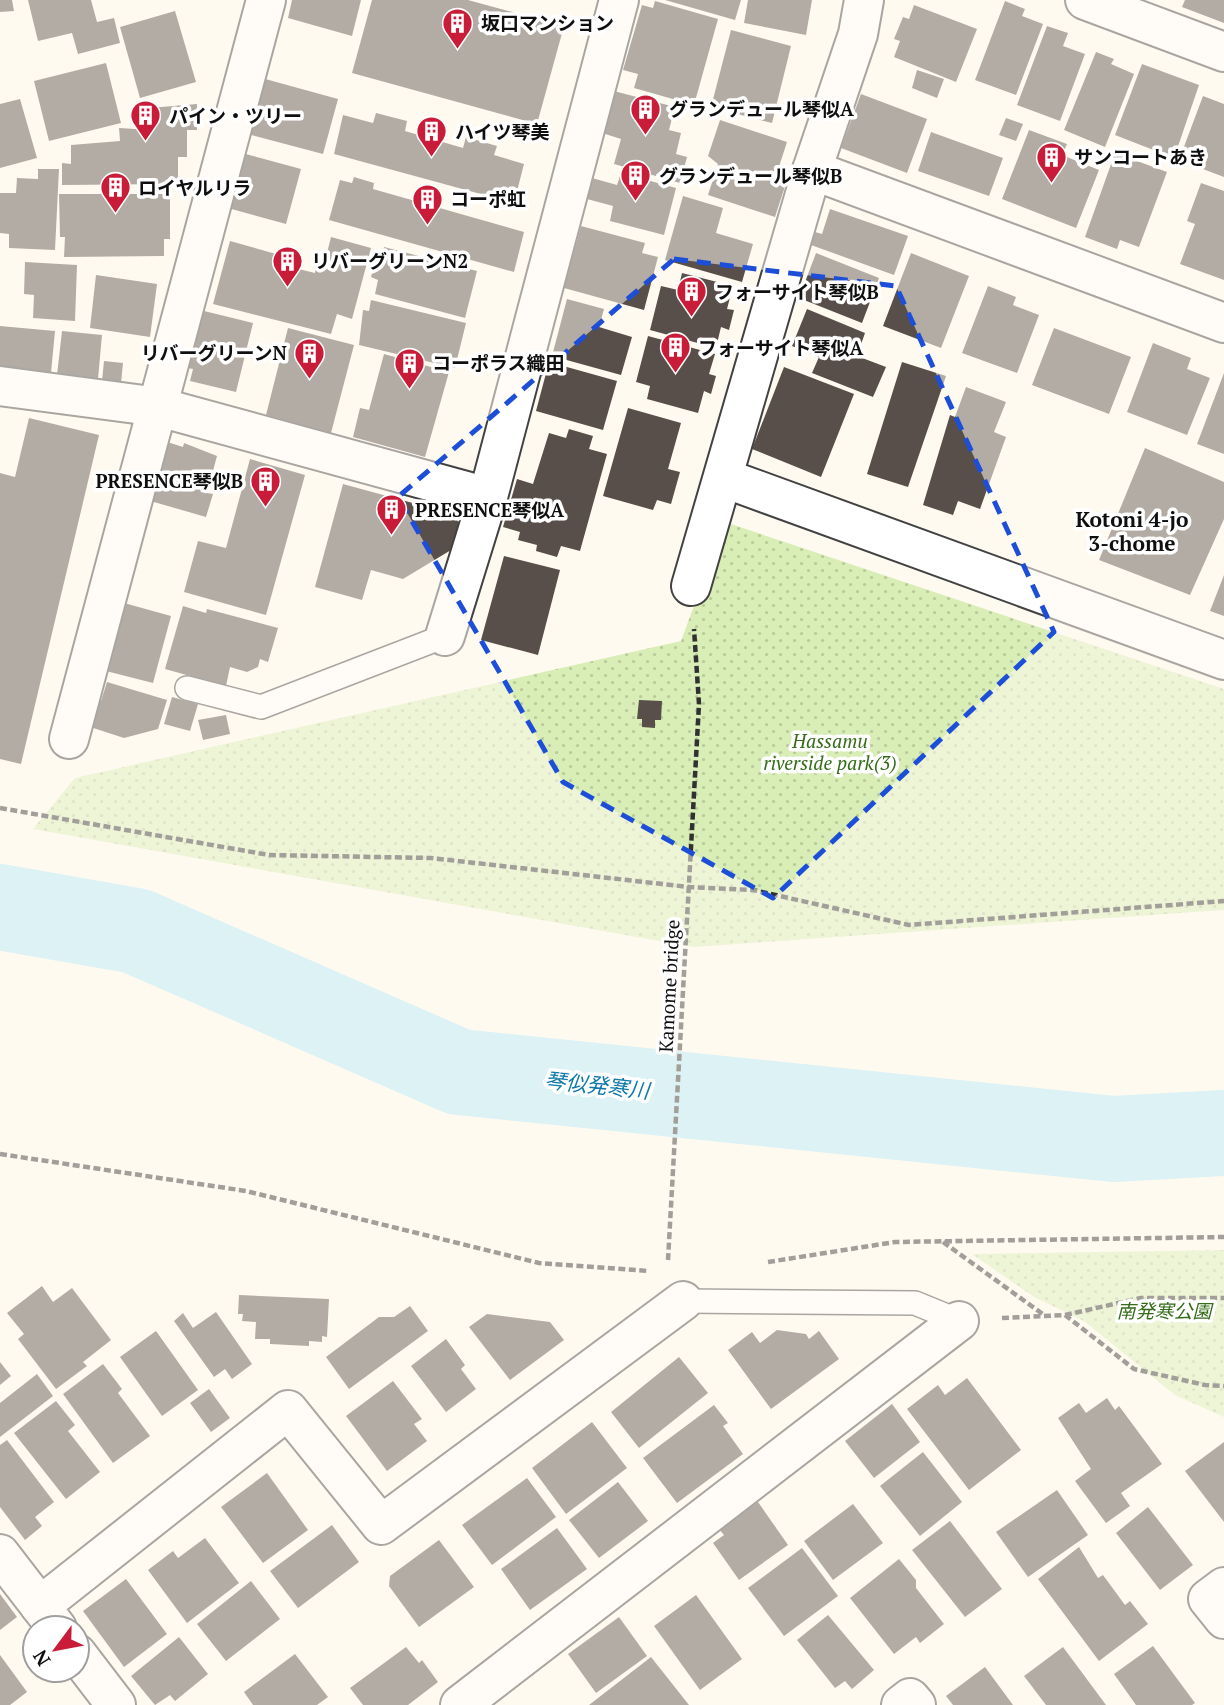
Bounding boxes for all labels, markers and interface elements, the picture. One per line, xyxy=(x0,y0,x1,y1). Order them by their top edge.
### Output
building icon: 坂口マンション xyxy=(441,6,475,50)
place label: 坂口マンション xyxy=(481,10,614,35)
building icon: グランデュール琴似A xyxy=(629,92,663,136)
place label: グランデュール琴似A xyxy=(669,96,854,121)
building icon: パイン・ツリー xyxy=(129,99,163,143)
place label: パイン・ツリー xyxy=(169,103,302,128)
building icon: ハイツ琴美 xyxy=(415,115,449,159)
place label: ハイツ琴美 xyxy=(455,119,550,144)
building icon: サンコートあき xyxy=(1034,140,1068,184)
place label: サンコートあき xyxy=(1074,144,1207,169)
building icon: グランデュール琴似B xyxy=(619,159,653,203)
place label: グランデュール琴似B xyxy=(659,163,842,188)
building icon: ロイヤルリラ xyxy=(98,171,132,215)
place label: ロイヤルリラ xyxy=(138,175,251,200)
building icon: コーポ虹 xyxy=(410,182,444,226)
place label: コーポ虹 xyxy=(450,186,526,211)
building icon: リバーグリーンN2 xyxy=(271,244,305,288)
place label: リバーグリーンN2 xyxy=(311,248,468,273)
building icon: フォーサイト琴似B xyxy=(675,275,709,319)
place label: フォーサイト琴似B xyxy=(715,279,879,304)
building icon: フォーサイト琴似A xyxy=(658,331,692,375)
place label: フォーサイト琴似A xyxy=(698,335,864,360)
building icon: リバーグリーンN xyxy=(293,336,327,380)
place label: リバーグリーンN xyxy=(141,340,288,365)
building icon: コーポラス織田 xyxy=(392,346,426,390)
place label: コーポラス織田 xyxy=(432,350,565,375)
building icon: PRESENCE琴似B xyxy=(249,464,283,508)
place label: PRESENCE琴似B xyxy=(95,468,243,493)
building icon: PRESENCE琴似A xyxy=(375,493,409,537)
place label: PRESENCE琴似A xyxy=(415,497,564,522)
district label: Kotoni 4-jo 3-chome xyxy=(1075,505,1189,557)
park label: Hassamu riverside park(3) xyxy=(763,728,897,775)
street label: Kamome bridge xyxy=(653,919,684,1053)
water label: 琴似発寒川 xyxy=(543,1066,653,1105)
park label: 南発寒公園 xyxy=(1116,1298,1214,1323)
north arrow xyxy=(21,1614,91,1684)
text: N xyxy=(26,1645,56,1671)

